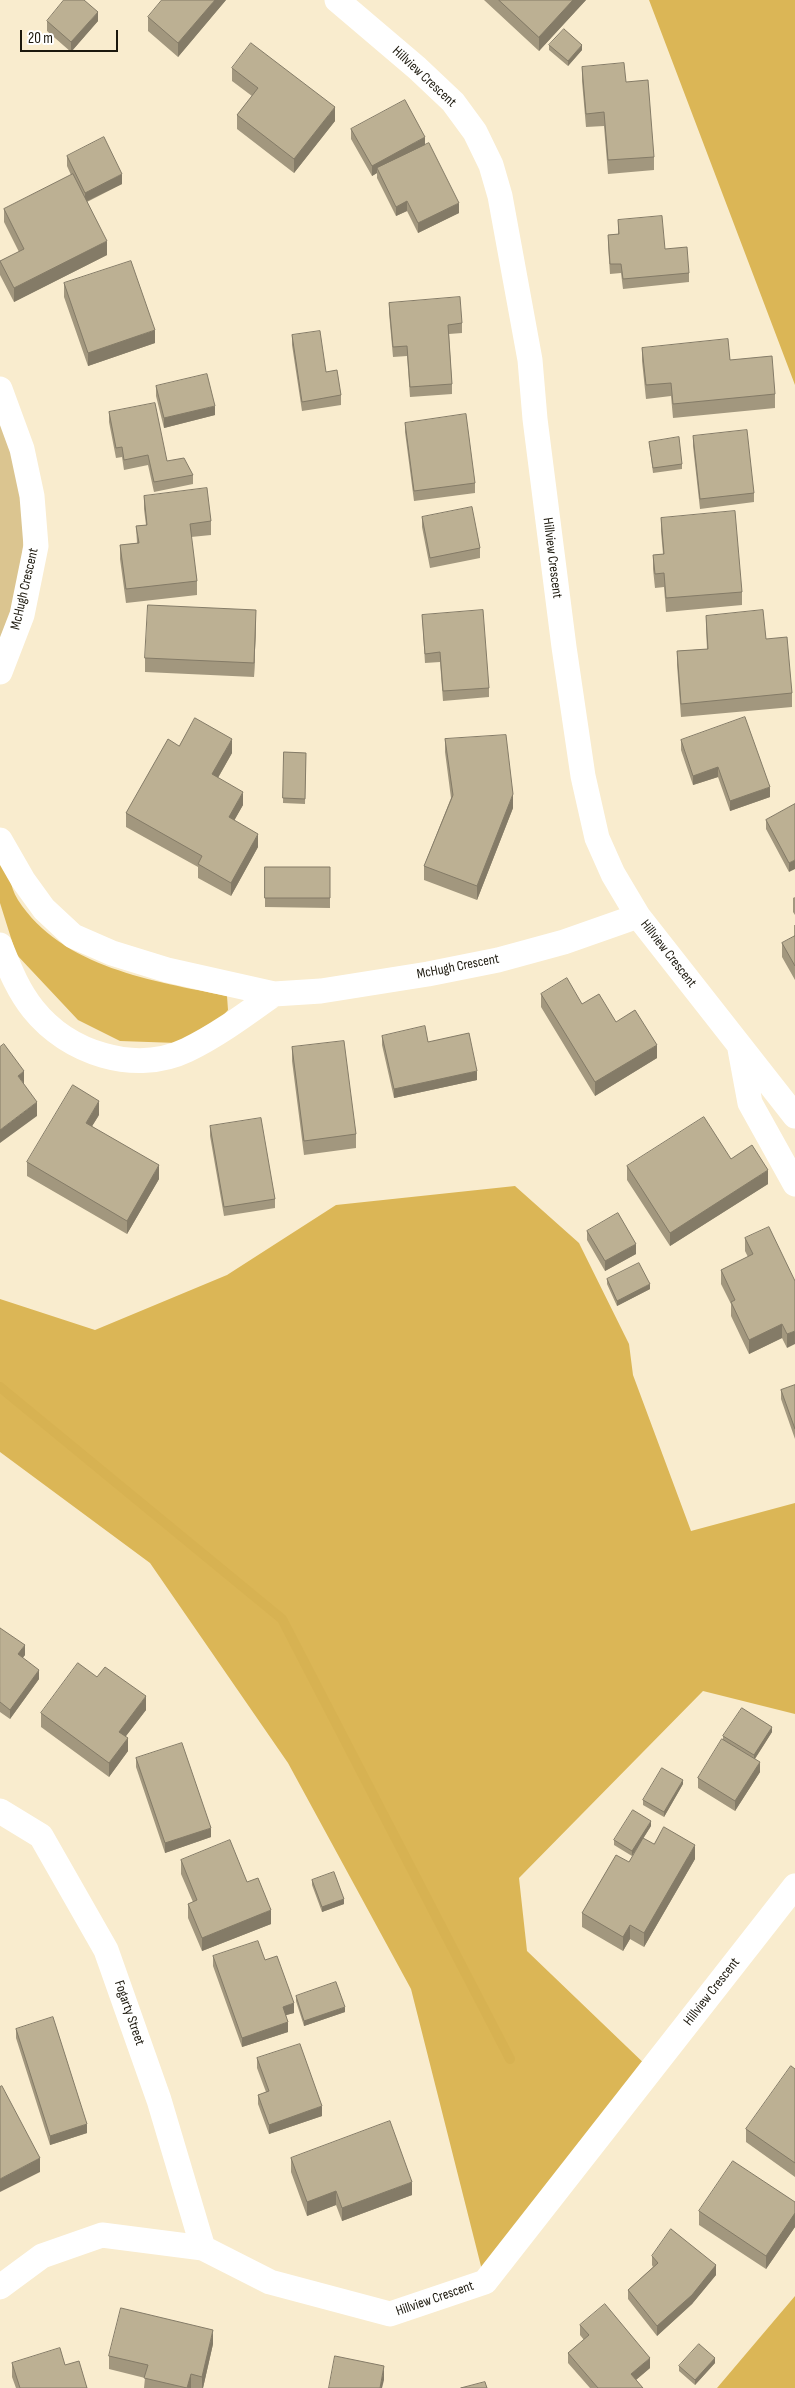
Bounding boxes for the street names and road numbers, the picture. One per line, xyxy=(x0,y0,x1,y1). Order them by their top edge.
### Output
street label: Hillview Crescent xyxy=(389,43,459,111)
street label: Hillview Crescent xyxy=(539,517,565,599)
street label: McHugh Crescent xyxy=(7,546,43,632)
street label: Hillview Crescent xyxy=(636,917,700,991)
street label: McHugh Crescent xyxy=(415,951,501,983)
street label: Hillview Crescent xyxy=(680,1955,744,2029)
street label: Fogarty Street xyxy=(110,1978,148,2048)
street label: Hillview Crescent xyxy=(394,2278,476,2320)

